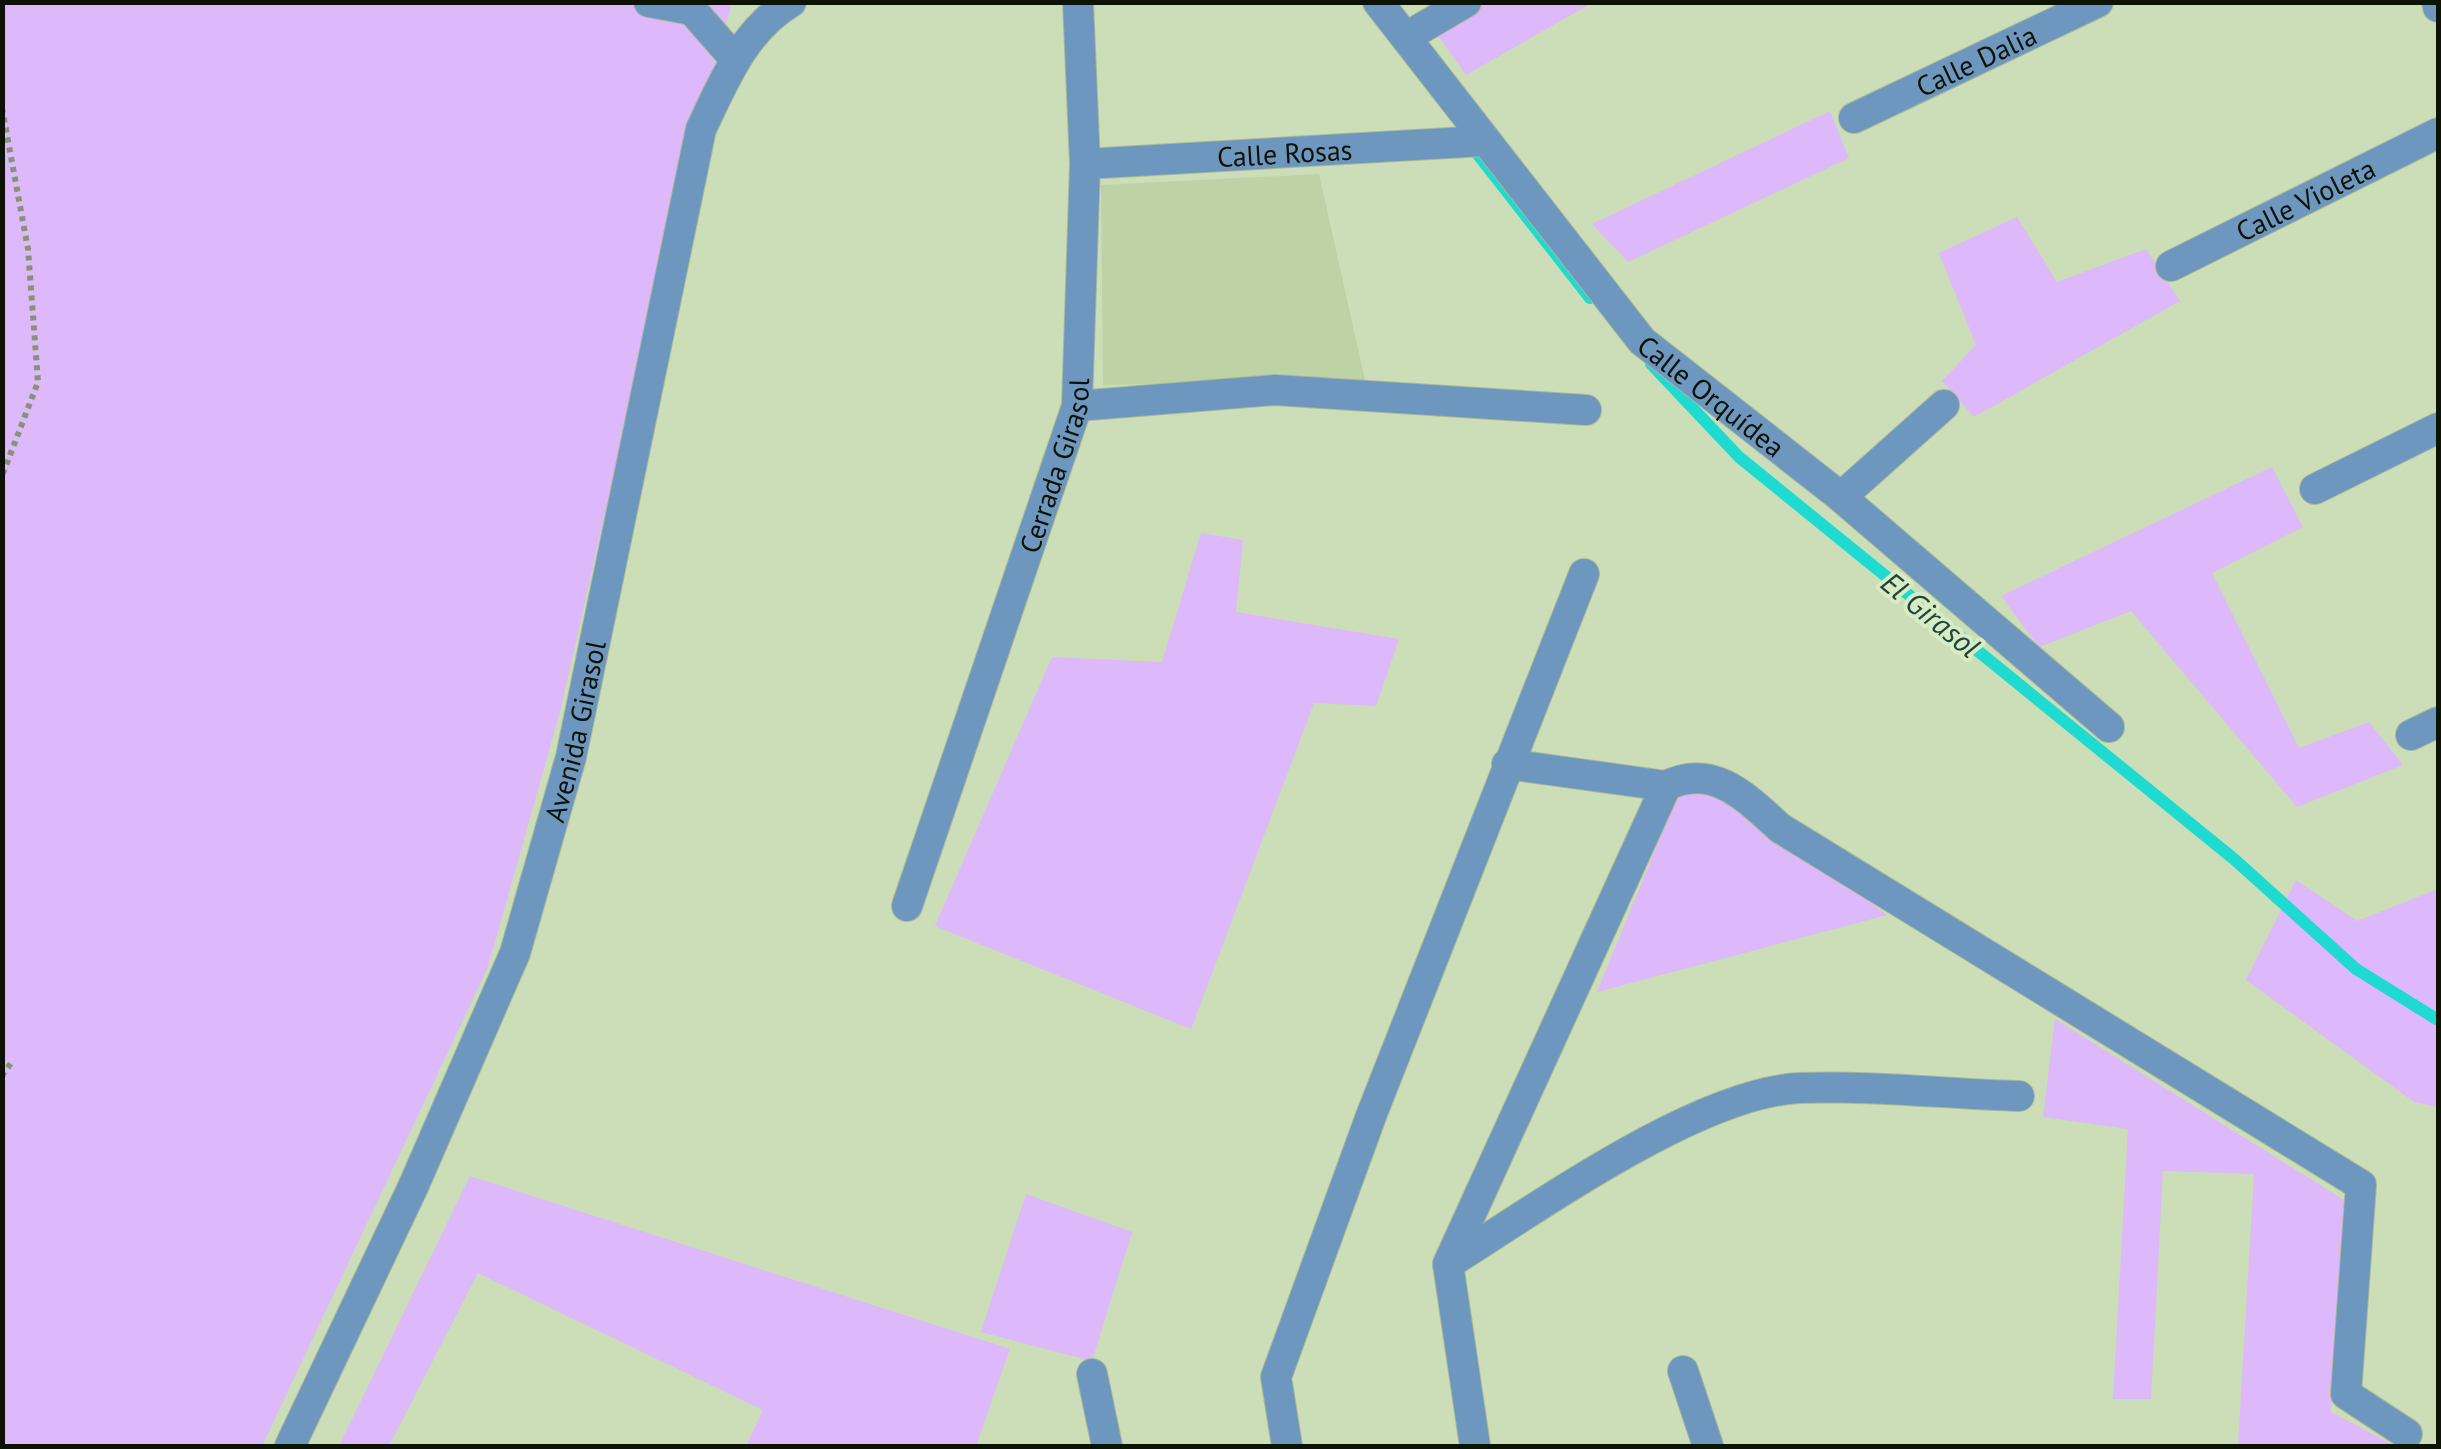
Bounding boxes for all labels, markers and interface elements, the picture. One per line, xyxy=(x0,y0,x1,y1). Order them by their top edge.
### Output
street label: Calle Dalia xyxy=(1910,16,2042,105)
street label: Calle Rosas xyxy=(1216,130,1353,175)
street label: Calle Violeta xyxy=(2229,149,2381,249)
street label: Calle Orquídea xyxy=(1630,326,1793,465)
street label: Cerrada Girasol xyxy=(1010,378,1096,558)
water label: El Girasol xyxy=(1874,562,1988,666)
street label: Avenida Girasol xyxy=(535,637,613,826)

